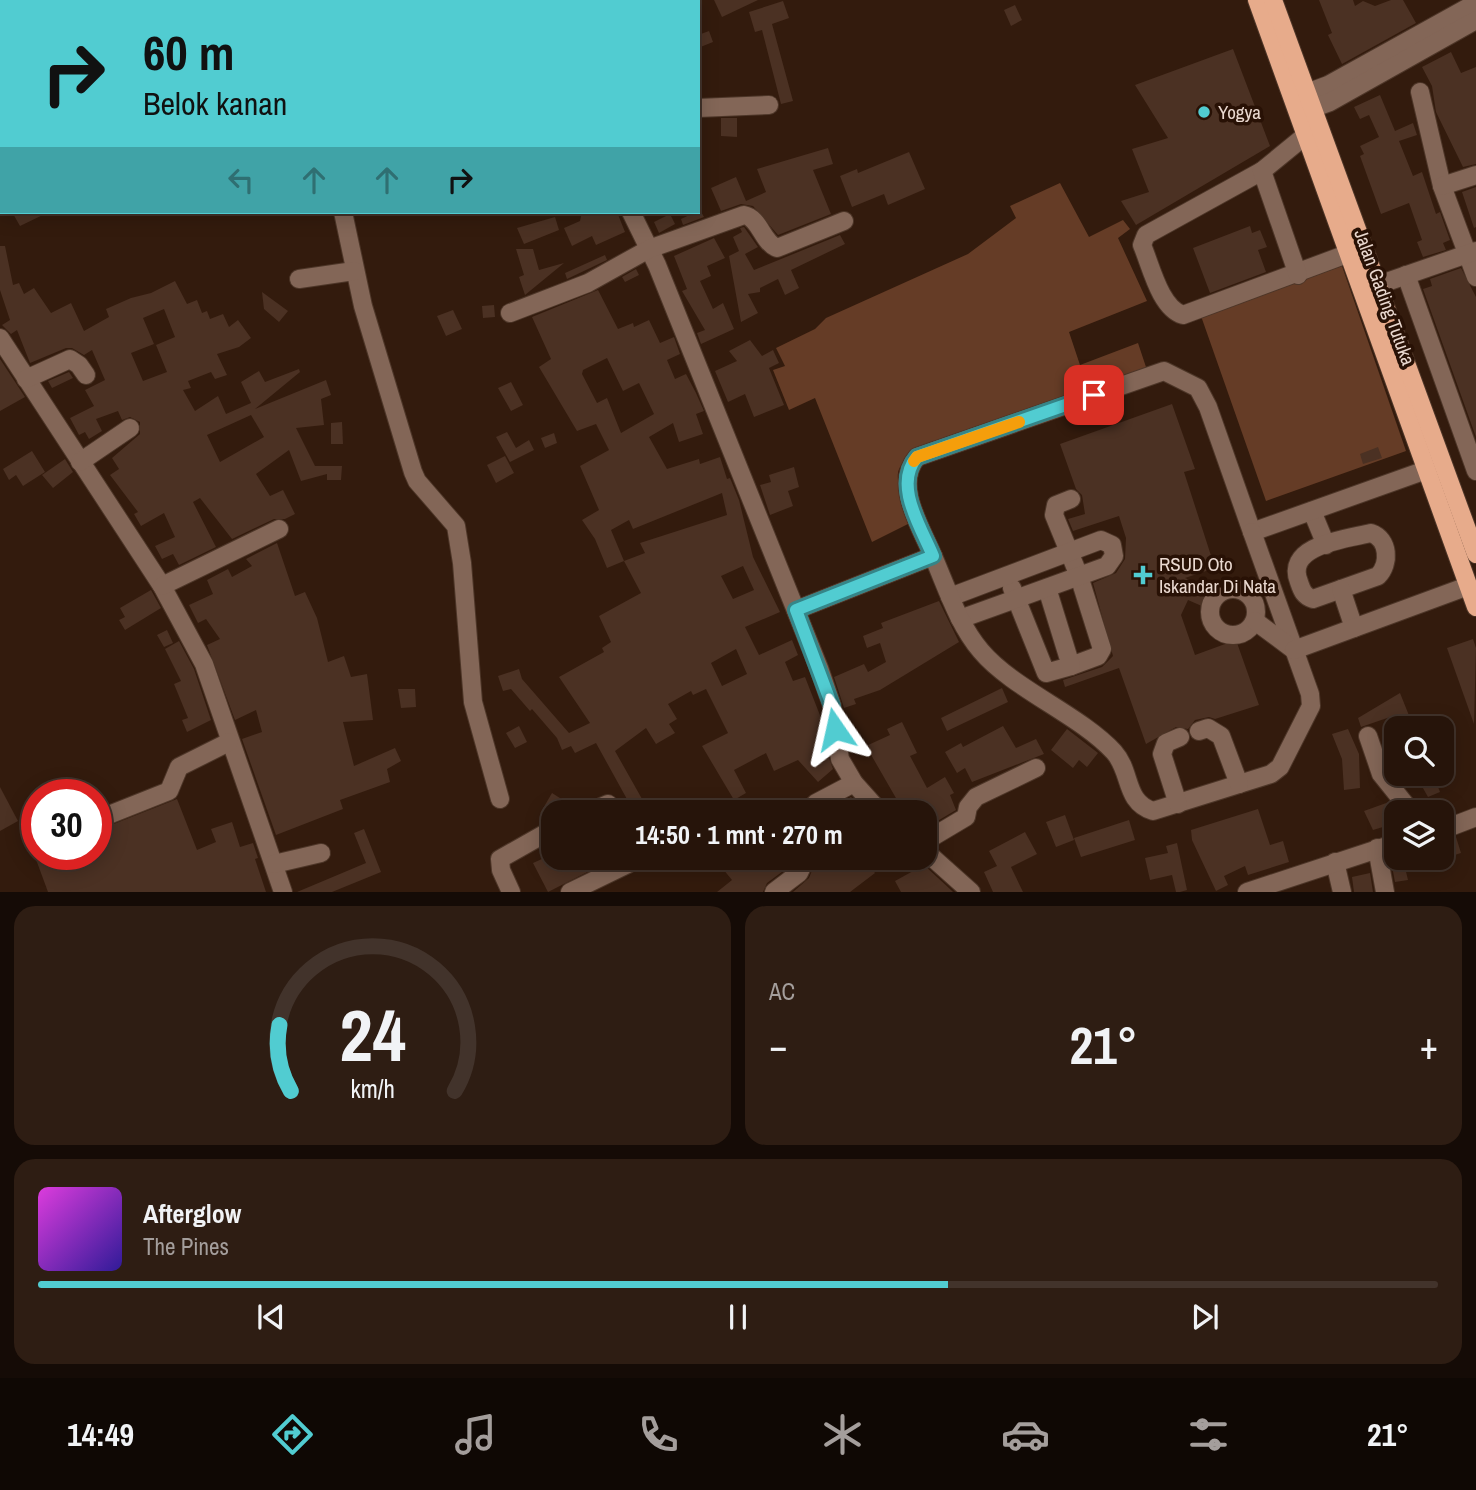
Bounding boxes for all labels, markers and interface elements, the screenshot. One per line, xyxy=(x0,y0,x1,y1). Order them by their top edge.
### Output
text: 60 m xyxy=(143,19,235,85)
icon: right xyxy=(28,28,119,119)
text: Belok kanan xyxy=(143,82,287,125)
place label: Yogya xyxy=(1218,99,1261,125)
marker: Yogya xyxy=(1196,104,1212,120)
icon: left xyxy=(222,161,260,199)
icon: ahead xyxy=(295,161,333,199)
icon: ahead xyxy=(368,161,406,199)
icon: right xyxy=(441,161,479,199)
street label: Jalan Gading Tutuka xyxy=(1348,225,1422,369)
pin xyxy=(1064,365,1124,425)
icon: arrive xyxy=(1075,376,1113,414)
place label: RSUD Oto Iskandar Di Nata xyxy=(1159,551,1276,599)
marker: RSUD Oto Iskandar Di Nata xyxy=(1133,565,1153,585)
position arrow xyxy=(798,692,872,766)
map controls xyxy=(1384,716,1454,870)
button: search xyxy=(1384,716,1454,786)
speed limit sign: 30 xyxy=(21,779,112,870)
button: layers xyxy=(1384,800,1454,870)
text: 14:50 · 1 mnt · 270 m xyxy=(635,817,843,852)
text: AC xyxy=(769,976,795,1007)
text: 24 xyxy=(339,987,406,1085)
text: 21° xyxy=(1069,1010,1138,1080)
text: − xyxy=(769,1020,787,1071)
text: + xyxy=(1420,1020,1438,1071)
text: km/h xyxy=(350,1072,395,1106)
text: Afterglow xyxy=(143,1196,241,1231)
text: The Pines xyxy=(143,1231,229,1262)
icon: previous xyxy=(252,1298,290,1336)
icon: pause xyxy=(719,1298,757,1336)
icon: next xyxy=(1186,1298,1224,1336)
icon: directions xyxy=(268,1410,317,1459)
icon: music xyxy=(451,1410,500,1459)
icon: phone xyxy=(634,1410,683,1459)
icon: climate xyxy=(818,1410,867,1459)
icon: car xyxy=(1001,1410,1050,1459)
icon: filters xyxy=(1184,1410,1233,1459)
text: 14:49 xyxy=(67,1413,134,1456)
text: 21° xyxy=(1367,1413,1409,1456)

